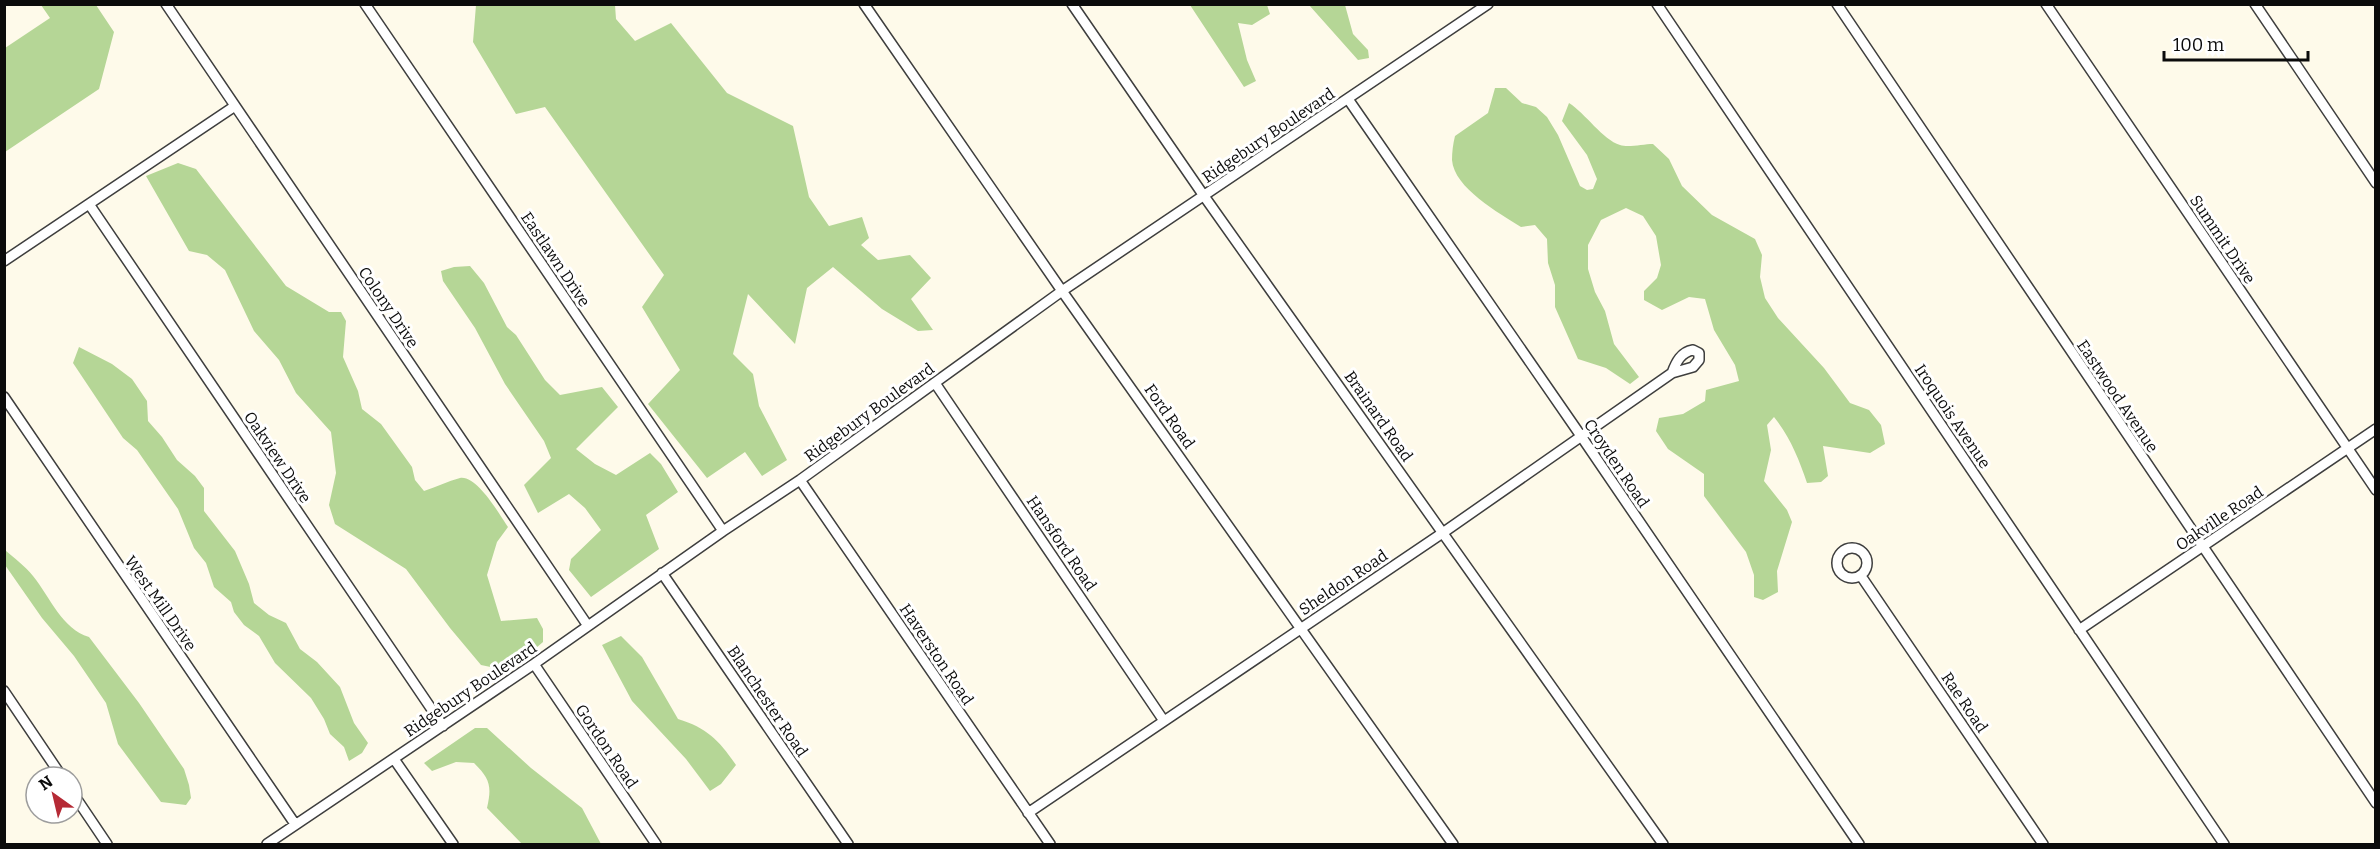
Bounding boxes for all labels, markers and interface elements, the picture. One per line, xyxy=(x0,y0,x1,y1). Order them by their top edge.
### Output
scale bar xyxy=(2164,24,2308,62)
text: 100 m xyxy=(2173,34,2224,56)
street label: Ridgebury Boulevard xyxy=(1198,84,1338,187)
street label: Summit Drive xyxy=(2186,191,2259,287)
street label: Eastlawn Drive xyxy=(517,208,594,310)
street label: Colony Drive xyxy=(355,263,423,351)
street label: Eastwood Avenue xyxy=(2073,336,2162,456)
street label: Ridgebury Boulevard xyxy=(801,359,938,466)
street label: Iroquois Avenue xyxy=(1911,360,1995,472)
street label: Brainard Road xyxy=(1340,367,1417,466)
street label: Ford Road xyxy=(1140,380,1199,453)
street label: Oakview Drive xyxy=(240,408,315,507)
street label: Croyden Road xyxy=(1580,415,1653,512)
street label: Oakville Road xyxy=(2172,482,2267,555)
street label: Hansford Road xyxy=(1023,492,1101,595)
street label: Sheldon Road xyxy=(1295,546,1392,619)
street label: West Mill Drive xyxy=(121,552,200,654)
street label: Haverston Road xyxy=(896,600,978,709)
street label: Ridgebury Boulevard xyxy=(400,638,540,741)
street label: Blanchester Road xyxy=(723,642,812,761)
street label: Rae Road xyxy=(1938,669,1992,736)
street label: Gordon Road xyxy=(572,701,642,792)
north arrow xyxy=(24,765,84,825)
text: N xyxy=(35,772,56,794)

